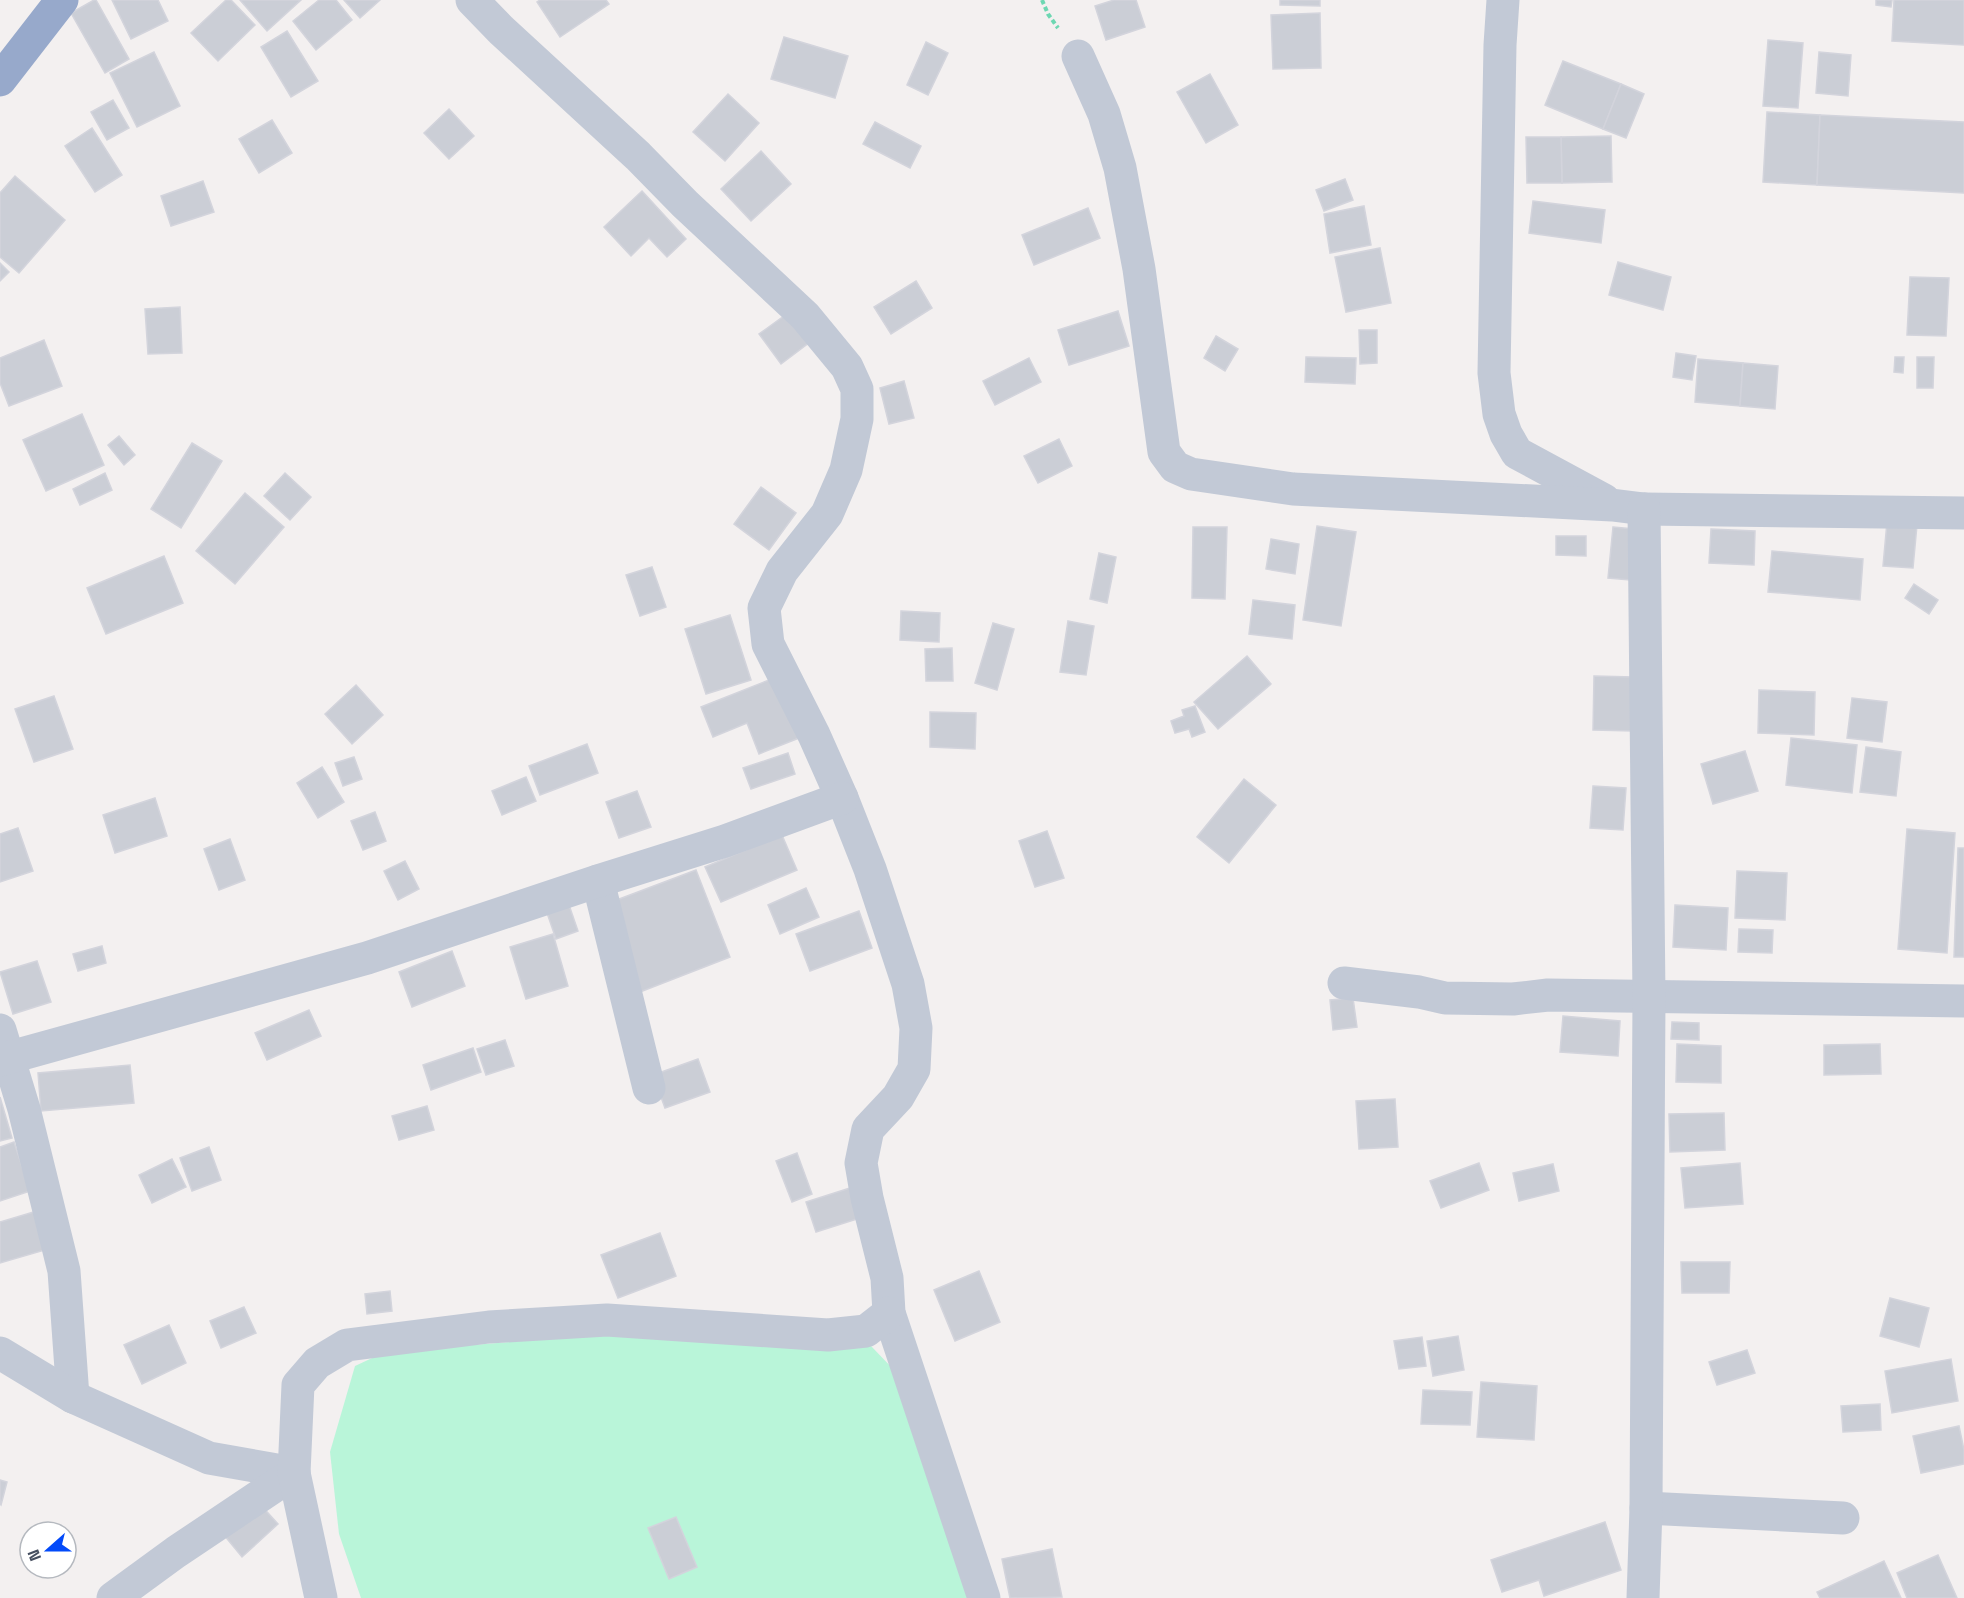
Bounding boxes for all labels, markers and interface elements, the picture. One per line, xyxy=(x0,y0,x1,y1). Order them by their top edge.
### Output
north arrow xyxy=(18,1520,78,1580)
text: N xyxy=(23,1546,46,1564)

